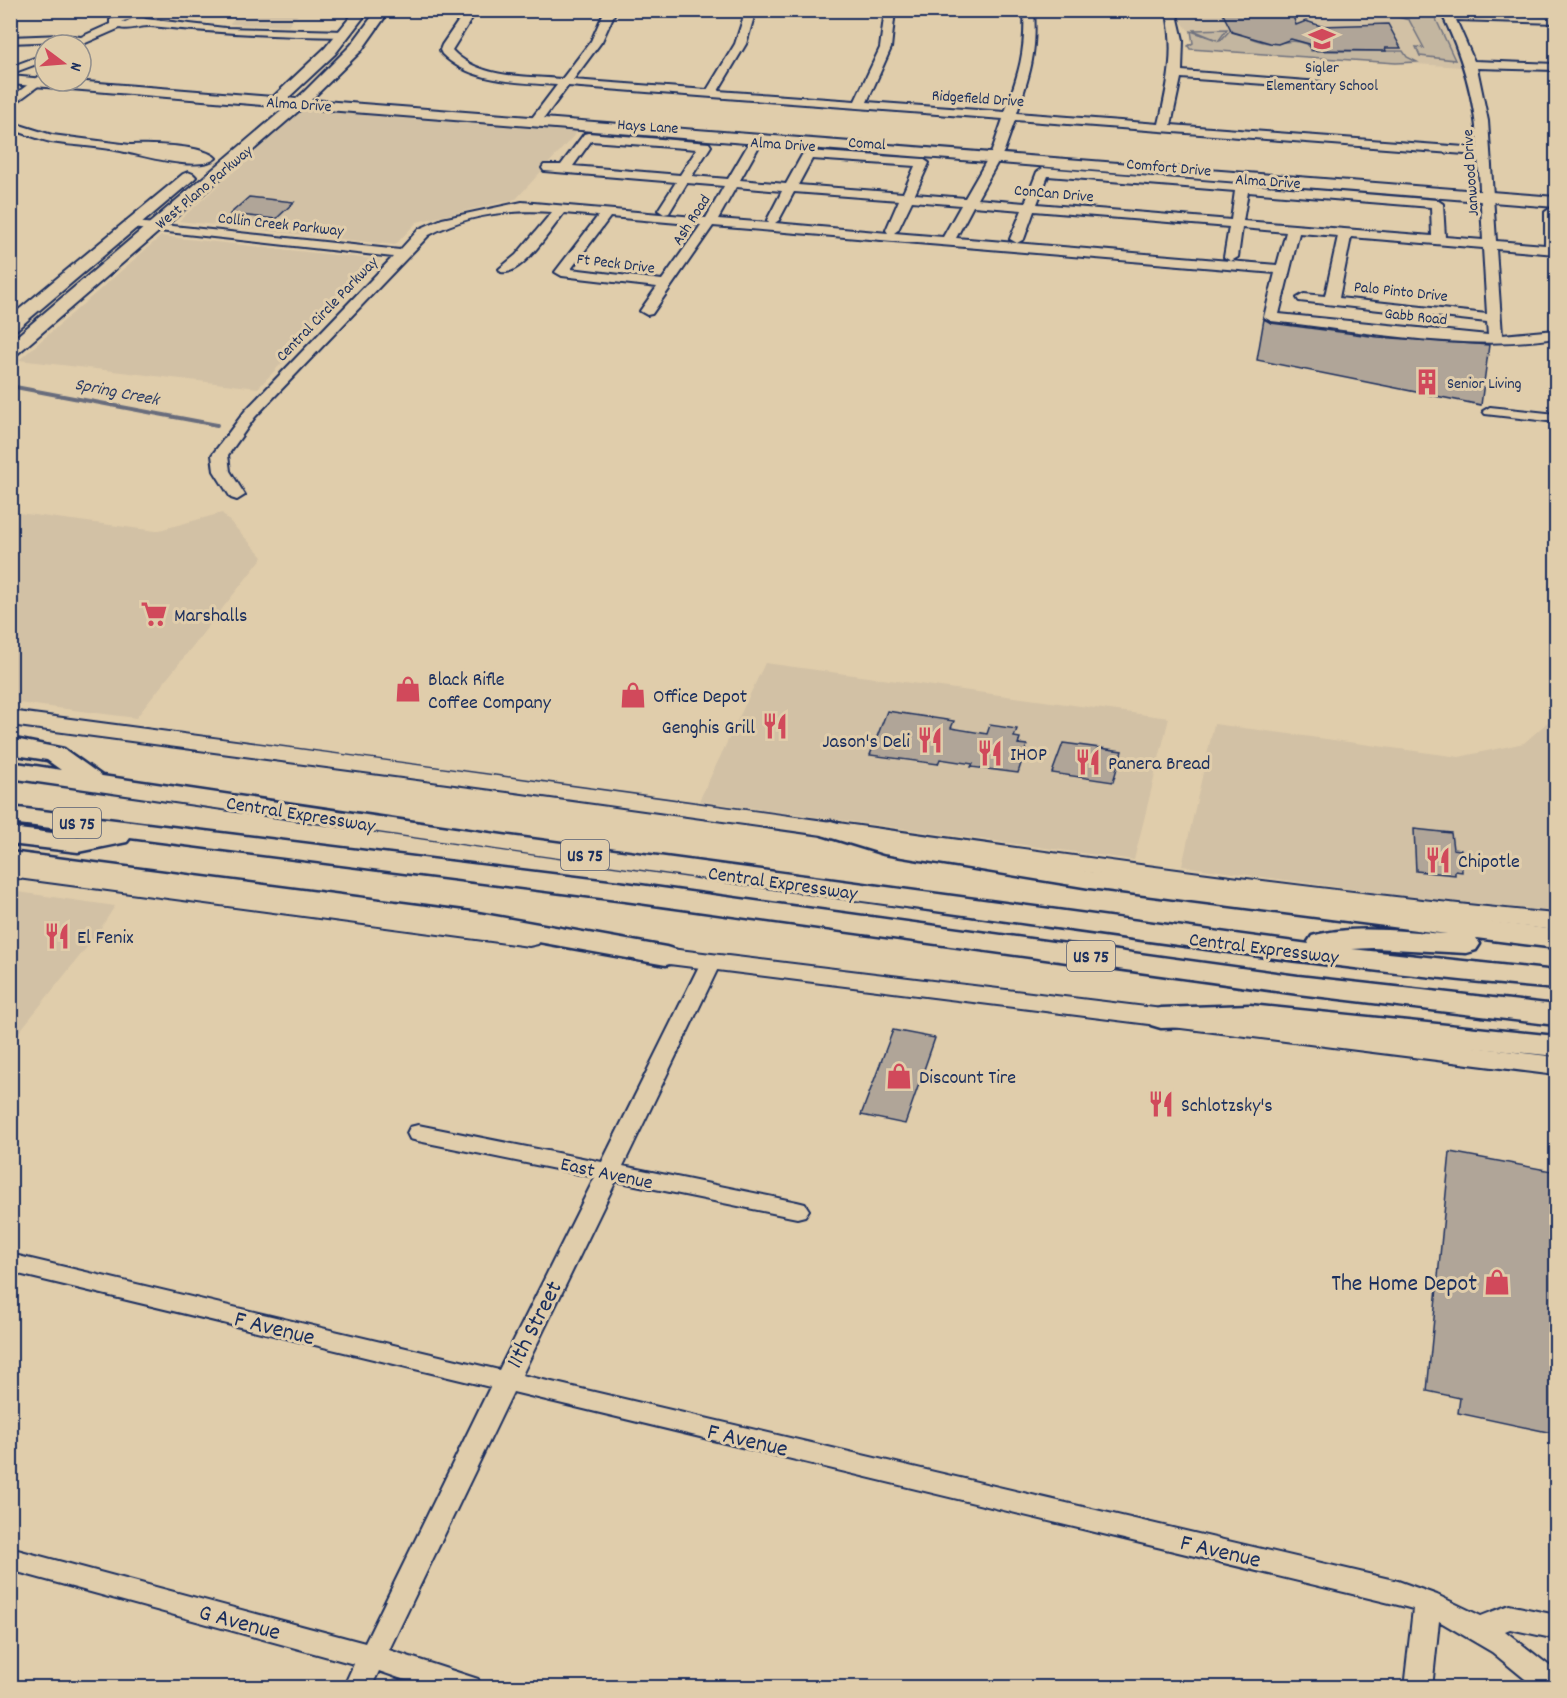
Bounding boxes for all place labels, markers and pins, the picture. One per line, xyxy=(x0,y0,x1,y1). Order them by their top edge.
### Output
school or university icon: Sigler Elementary School xyxy=(1307,24,1337,54)
place label: Sigler Elementary School xyxy=(1266,57,1378,98)
building icon: Senior Living xyxy=(1412,367,1442,397)
place label: Senior Living xyxy=(1447,373,1522,396)
supermarket icon: Marshalls xyxy=(139,599,169,629)
place label: Marshalls xyxy=(174,603,247,631)
place label: Black Rifle Coffee Company xyxy=(428,667,552,718)
shop icon: Black Rifle Coffee Company xyxy=(393,674,423,704)
shop icon: Office Depot xyxy=(618,680,648,710)
place label: Office Depot xyxy=(653,684,747,712)
restaurant icon: Genghis Grill xyxy=(760,711,790,741)
place label: Genghis Grill xyxy=(662,715,755,743)
restaurant icon: Jason's Deli xyxy=(915,725,945,755)
place label: Jason's Deli xyxy=(822,729,910,757)
restaurant icon: IHOP xyxy=(975,738,1005,768)
place label: IHOP xyxy=(1010,742,1047,770)
restaurant icon: Panera Bread xyxy=(1073,747,1103,777)
place label: Panera Bread xyxy=(1108,751,1210,779)
restaurant icon: Chipotle xyxy=(1423,845,1453,875)
place label: Chipotle xyxy=(1458,849,1520,877)
restaurant icon: El Fenix xyxy=(42,921,72,951)
place label: El Fenix xyxy=(77,925,134,953)
shop icon: Discount Tire xyxy=(884,1061,914,1091)
place label: Discount Tire xyxy=(919,1065,1016,1093)
restaurant icon: Schlotzsky's xyxy=(1146,1089,1176,1119)
place label: Schlotzsky's xyxy=(1181,1093,1273,1121)
shop icon: The Home Depot xyxy=(1482,1267,1512,1297)
place label: The Home Depot xyxy=(1331,1268,1477,1302)

